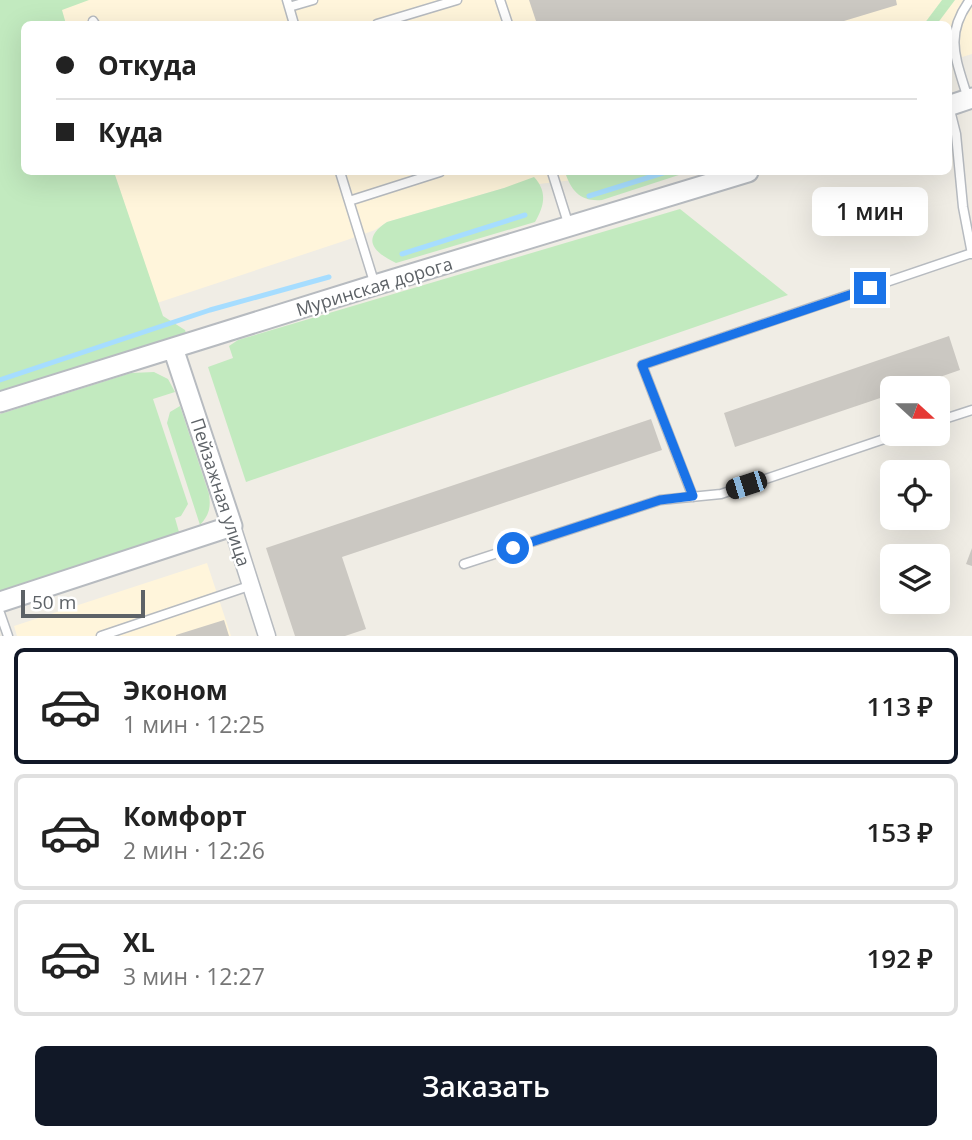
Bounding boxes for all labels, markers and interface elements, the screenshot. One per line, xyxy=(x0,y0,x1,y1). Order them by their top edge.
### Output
text: Откуда xyxy=(98,47,197,83)
text: Куда xyxy=(98,114,163,150)
callout: 1 мин xyxy=(812,187,928,236)
text: 1 мин xyxy=(836,195,904,227)
street label: Муринская дорога xyxy=(293,251,455,321)
route end xyxy=(854,272,886,304)
north arrow xyxy=(880,376,950,446)
map controls xyxy=(880,376,950,614)
street label: Пейзажная улица xyxy=(186,415,256,569)
button: locate xyxy=(880,460,950,530)
car xyxy=(723,469,770,501)
route start xyxy=(497,532,529,564)
button: layers xyxy=(880,544,950,614)
scale bar xyxy=(21,587,145,619)
text: 50 m xyxy=(32,589,76,615)
text: Эконом xyxy=(123,672,228,708)
icon: car xyxy=(39,675,102,738)
text: 113 ₽ xyxy=(867,688,933,724)
text: 1 мин · 12:25 xyxy=(123,708,265,740)
text: Комфорт xyxy=(123,798,247,834)
icon: car xyxy=(39,801,102,864)
text: 153 ₽ xyxy=(867,814,933,850)
text: 2 мин · 12:26 xyxy=(123,834,265,866)
text: XL xyxy=(123,924,155,960)
icon: car xyxy=(39,927,102,990)
text: 192 ₽ xyxy=(867,940,933,976)
text: 3 мин · 12:27 xyxy=(123,960,265,992)
button: Заказать xyxy=(35,1046,937,1126)

